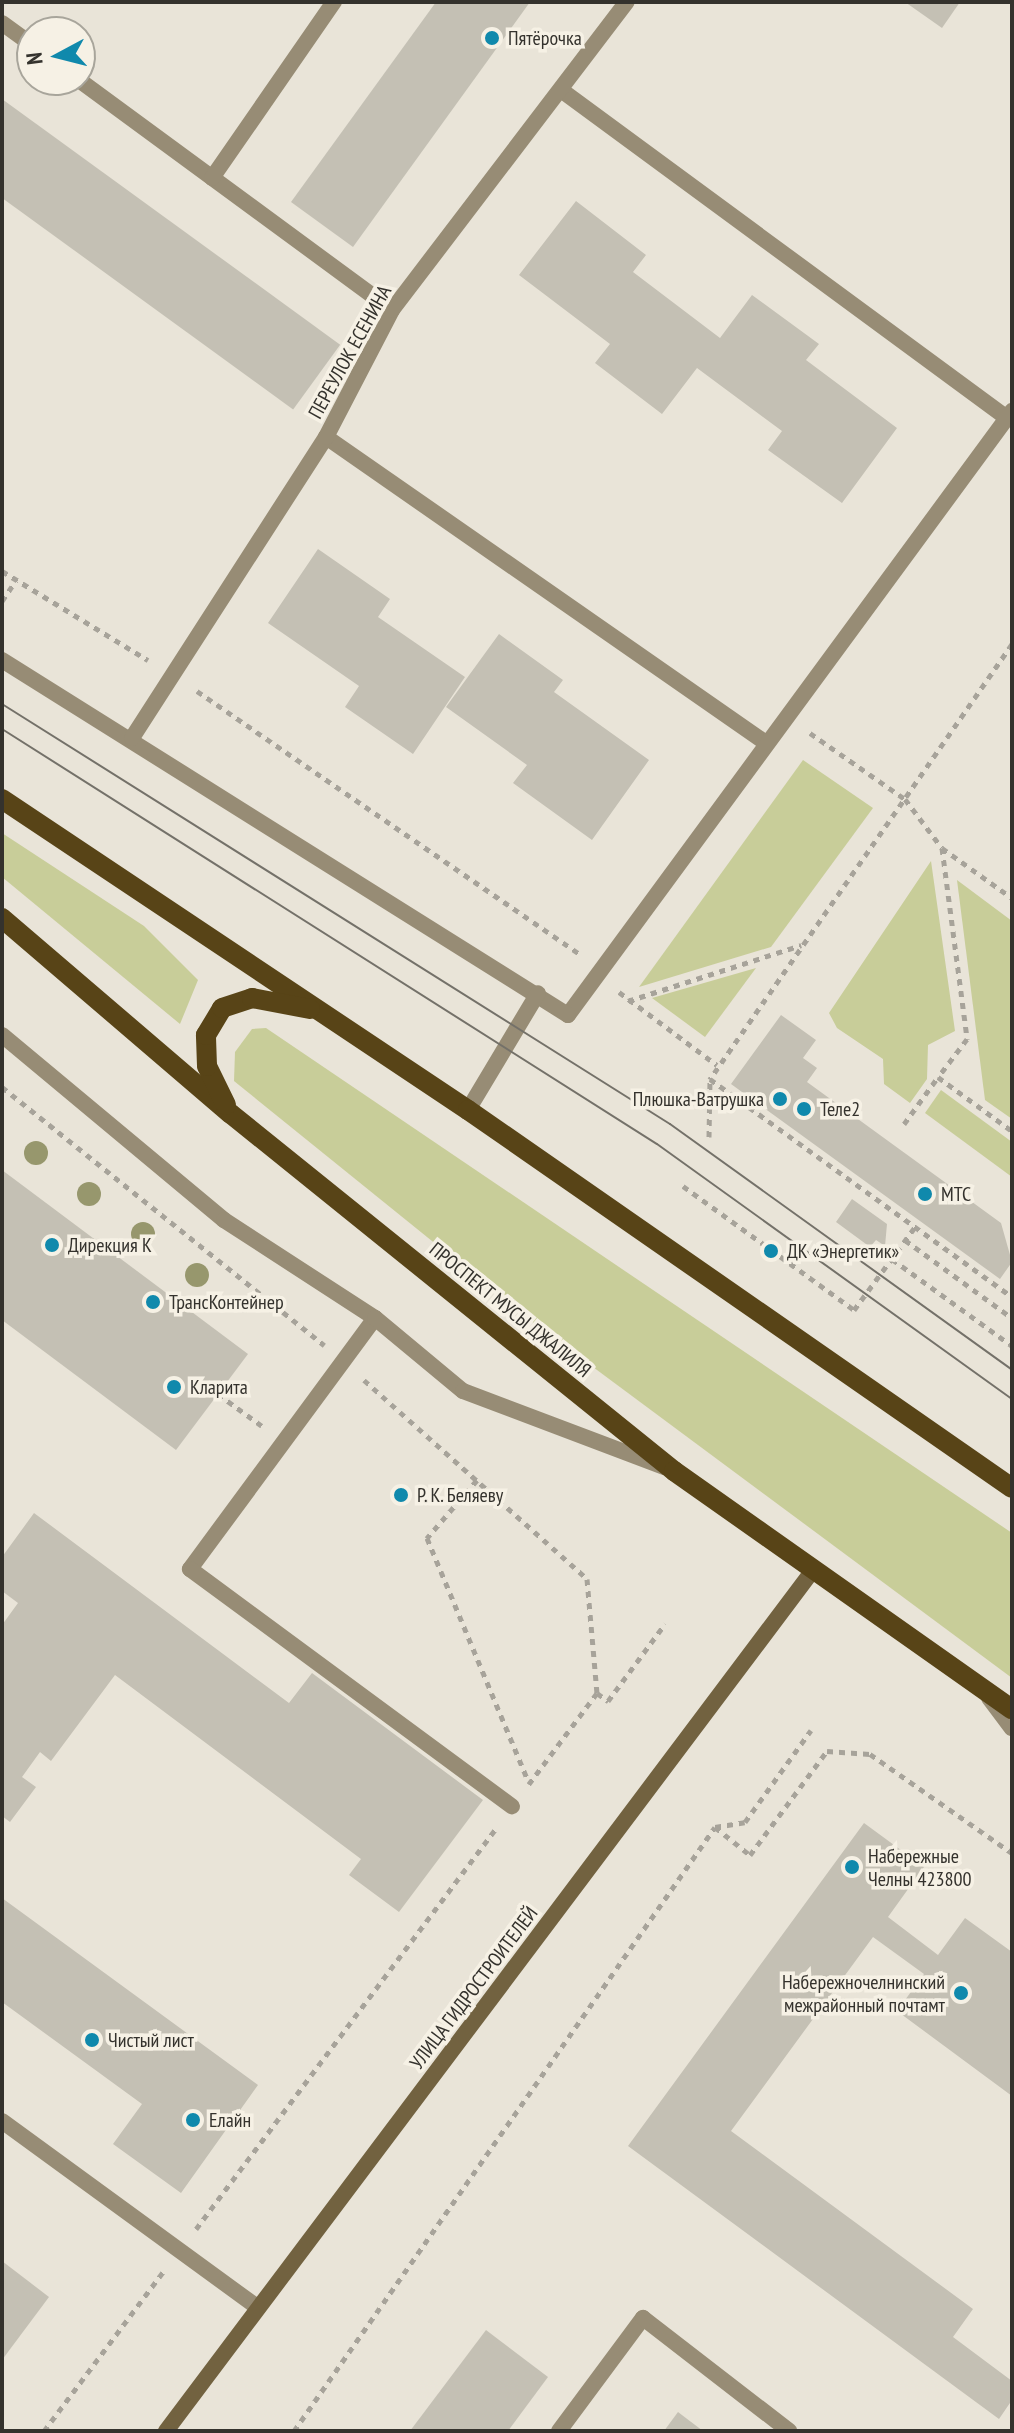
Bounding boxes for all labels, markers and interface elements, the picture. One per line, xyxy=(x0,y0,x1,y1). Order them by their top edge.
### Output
north arrow xyxy=(16,16,96,96)
place label: Пятёрочка xyxy=(508,26,582,50)
marker: Пятёрочка xyxy=(483,29,501,47)
text: N xyxy=(20,51,49,66)
street label: ПЕРЕУЛОК ЕСЕНИНА xyxy=(303,281,397,423)
place label: Плюшка-Ватрушка xyxy=(633,1087,764,1111)
marker: Плюшка-Ватрушка xyxy=(771,1090,789,1108)
place label: Теле2 xyxy=(820,1097,860,1121)
marker: Теле2 xyxy=(795,1100,813,1118)
place label: МТС xyxy=(941,1182,971,1206)
marker: МТС xyxy=(916,1185,934,1203)
place label: Дирекция К xyxy=(68,1233,152,1257)
marker: Дирекция К xyxy=(43,1236,61,1254)
street label: ПРОСПЕКТ МУСЫ ДЖАЛИЛЯ xyxy=(424,1237,596,1383)
place label: ДК «Энергетик» xyxy=(787,1239,899,1263)
marker: ДК «Энергетик» xyxy=(762,1242,780,1260)
place label: ТрансКонтейнер xyxy=(169,1290,284,1314)
marker: ТрансКонтейнер xyxy=(144,1293,162,1311)
place label: Кларита xyxy=(190,1375,248,1399)
marker: Кларита xyxy=(165,1378,183,1396)
place label: Р. К. Беляеву xyxy=(417,1483,506,1507)
marker: Р. К. Беляеву xyxy=(392,1486,410,1504)
place label: Набережные Челны 423800 xyxy=(868,1844,971,1891)
marker: Набережные Челны 423800 xyxy=(843,1858,861,1876)
street label: УЛИЦА ГИДРОСТРОИТЕЛЕЙ xyxy=(405,1902,543,2074)
place label: Набережночелнинский межрайонный почтамт xyxy=(782,1970,945,2017)
marker: Набережночелнинский межрайонный почтамт xyxy=(952,1984,970,2002)
place label: Чистый лист xyxy=(108,2028,194,2052)
marker: Чистый лист xyxy=(83,2031,101,2049)
place label: Елайн xyxy=(209,2108,251,2132)
marker: Елайн xyxy=(184,2111,202,2129)

